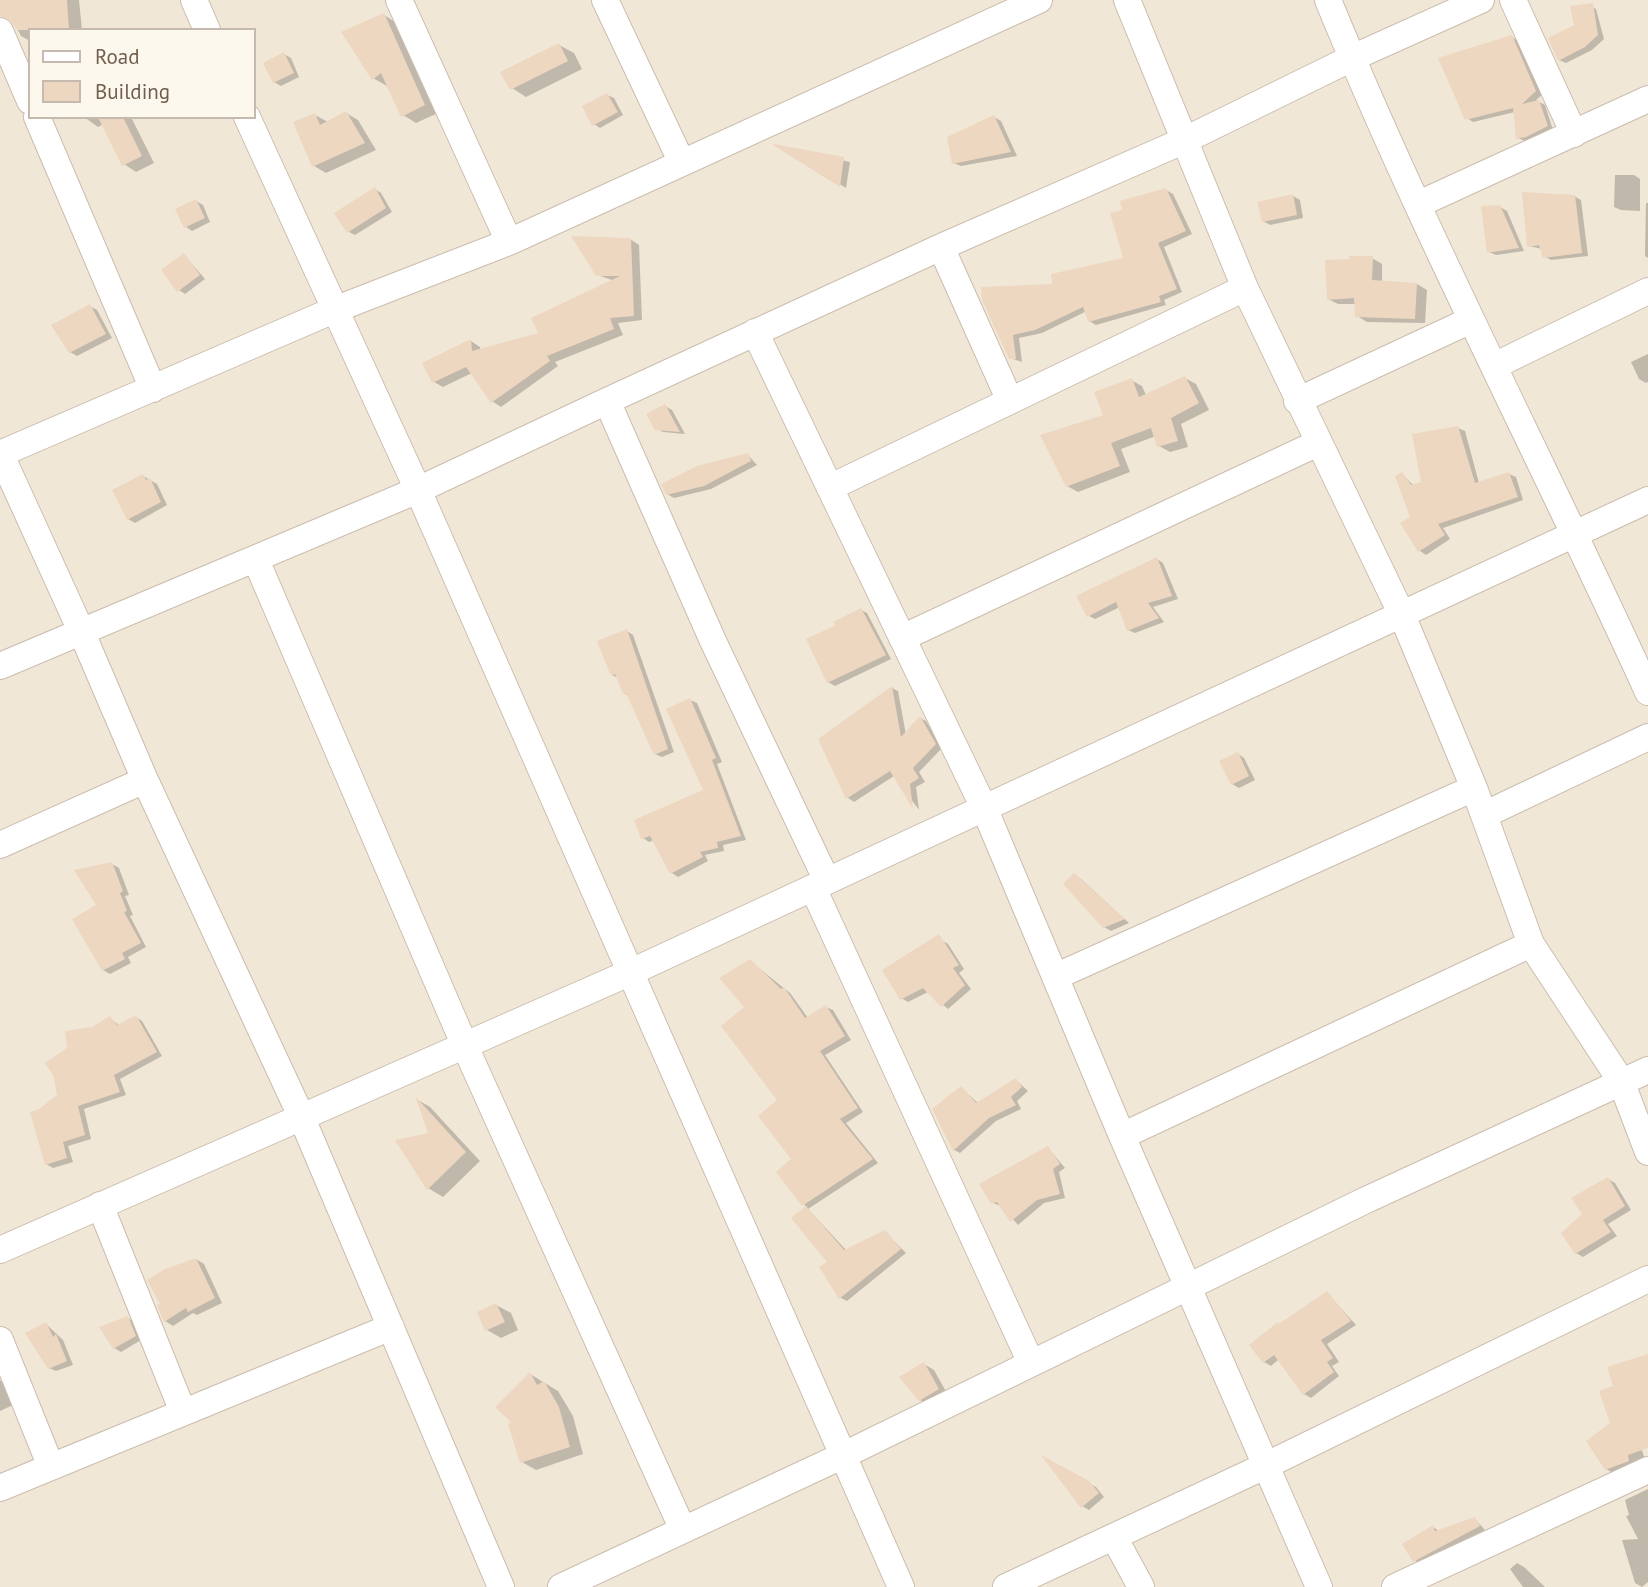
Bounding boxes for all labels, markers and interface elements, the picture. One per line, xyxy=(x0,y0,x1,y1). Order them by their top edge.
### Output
legend xyxy=(28,28,256,119)
text: Road xyxy=(95,43,139,70)
text: Building xyxy=(95,78,170,105)

